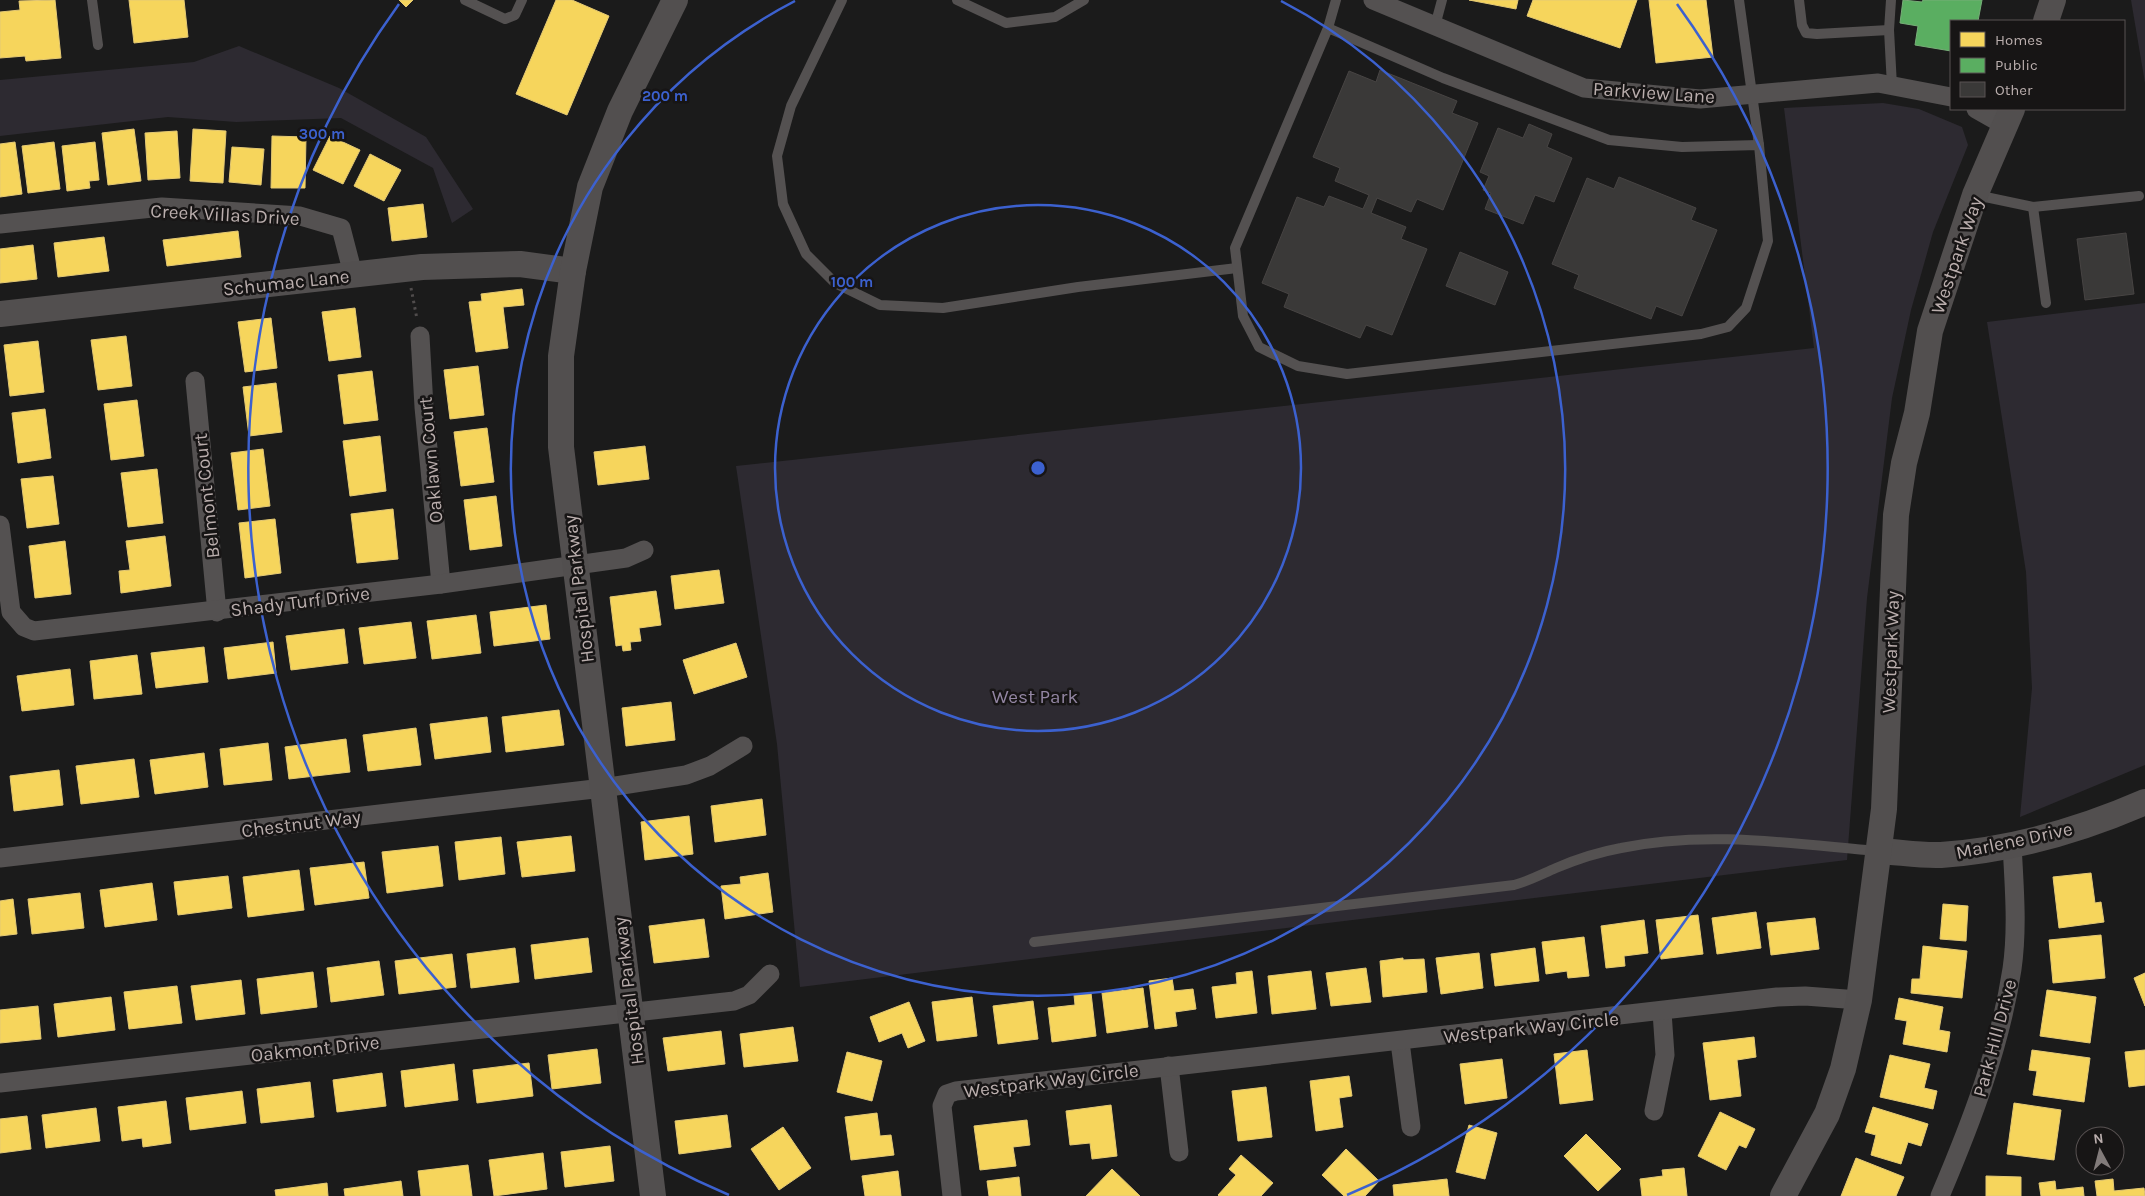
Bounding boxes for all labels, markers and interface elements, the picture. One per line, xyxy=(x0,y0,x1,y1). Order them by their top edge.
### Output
legend xyxy=(1950,20,2125,110)
text: Homes xyxy=(1995,31,2043,49)
text: Public xyxy=(1995,56,2038,74)
street label: Parkview Lane xyxy=(1592,78,1716,108)
text: Other xyxy=(1995,81,2033,99)
text: 200 m xyxy=(642,87,688,105)
text: 300 m xyxy=(299,125,345,143)
street label: Westpark Way xyxy=(1927,194,1987,317)
street label: Creek Villas Drive xyxy=(150,200,300,230)
street label: Schumac Lane xyxy=(222,265,351,301)
text: 100 m xyxy=(831,273,873,291)
street label: Oaklawn Court xyxy=(415,396,447,524)
street label: Belmont Court xyxy=(189,432,225,560)
centre of rings xyxy=(1029,459,1047,477)
street label: Hospital Parkway xyxy=(559,513,599,664)
street label: Shady Turf Drive xyxy=(229,583,371,621)
street label: Westpark Way xyxy=(1878,590,1904,714)
park label: West Park xyxy=(992,686,1078,708)
street label: Chestnut Way xyxy=(240,806,362,842)
street label: Marlene Drive xyxy=(1954,818,2075,864)
street label: Hospital Parkway xyxy=(609,915,649,1066)
street label: Park Hill Drive xyxy=(1969,977,2021,1100)
street label: Westpark Way Circle xyxy=(1442,1008,1620,1048)
street label: Oakmont Drive xyxy=(250,1031,380,1067)
street label: Westpark Way Circle xyxy=(962,1059,1140,1103)
north arrow xyxy=(2075,1126,2125,1176)
text: N xyxy=(2092,1130,2104,1148)

